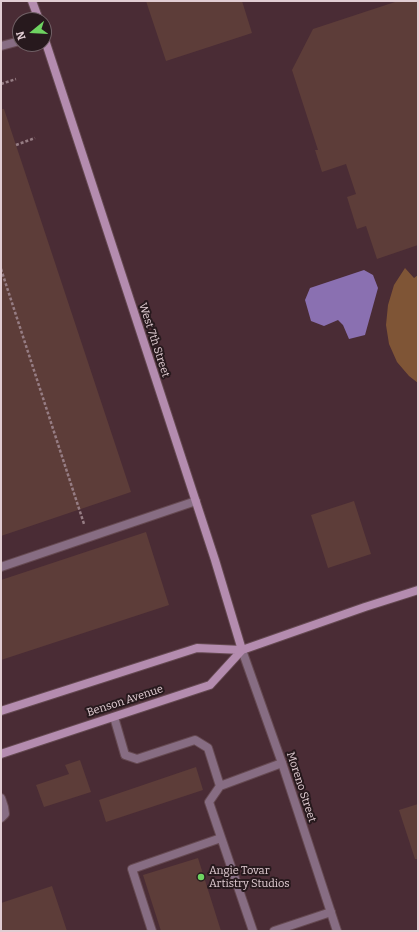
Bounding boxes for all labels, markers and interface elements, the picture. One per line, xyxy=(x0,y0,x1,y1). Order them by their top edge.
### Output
north arrow xyxy=(12,12,52,52)
text: N xyxy=(14,30,29,42)
street label: West 7th Street xyxy=(136,301,172,379)
street label: Benson Avenue xyxy=(85,682,165,720)
street label: Moreno Street xyxy=(283,750,319,824)
place label: Angie Tovar Artistry Studios xyxy=(209,864,290,890)
marker: Angie Tovar Artistry Studios xyxy=(196,872,206,882)

